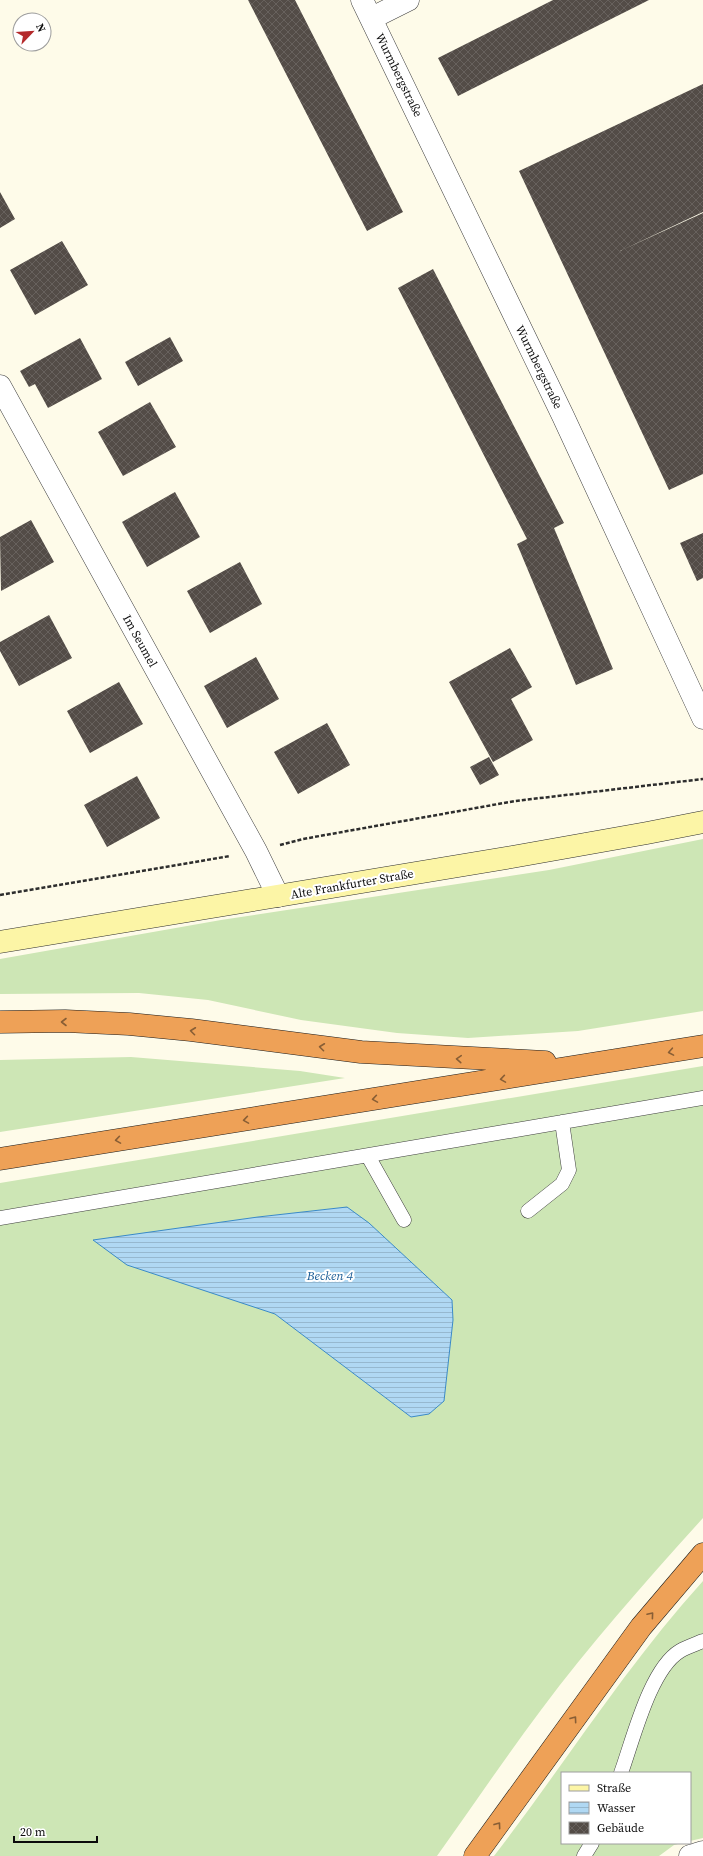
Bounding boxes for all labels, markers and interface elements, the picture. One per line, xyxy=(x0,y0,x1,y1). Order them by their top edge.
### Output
north arrow xyxy=(12,12,52,52)
text: N xyxy=(32,21,49,35)
street label: Wurmbergstraße xyxy=(372,30,426,120)
street label: Wurmbergstraße xyxy=(512,322,566,412)
street label: Im Seumel xyxy=(119,612,161,670)
street label: Alte Frankfurter Straße xyxy=(289,865,415,903)
one-way arrow xyxy=(61,1018,67,1026)
one-way arrow xyxy=(190,1026,196,1035)
one-way arrow xyxy=(319,1043,325,1052)
one-way arrow xyxy=(668,1047,674,1056)
one-way arrow xyxy=(456,1054,462,1063)
one-way arrow xyxy=(500,1074,506,1083)
one-way arrow xyxy=(371,1094,378,1103)
one-way arrow xyxy=(243,1115,249,1124)
one-way arrow xyxy=(115,1135,121,1144)
water label: Becken 4 xyxy=(306,1267,354,1284)
one-way arrow xyxy=(647,1612,654,1619)
one-way arrow xyxy=(569,1717,576,1724)
legend xyxy=(561,1772,691,1844)
text: Straße xyxy=(597,1780,631,1796)
text: Wasser xyxy=(597,1800,635,1816)
scale bar xyxy=(14,1818,97,1844)
text: Gebäude xyxy=(597,1820,644,1836)
one-way arrow xyxy=(493,1822,500,1829)
text: 20 m xyxy=(20,1824,46,1840)

